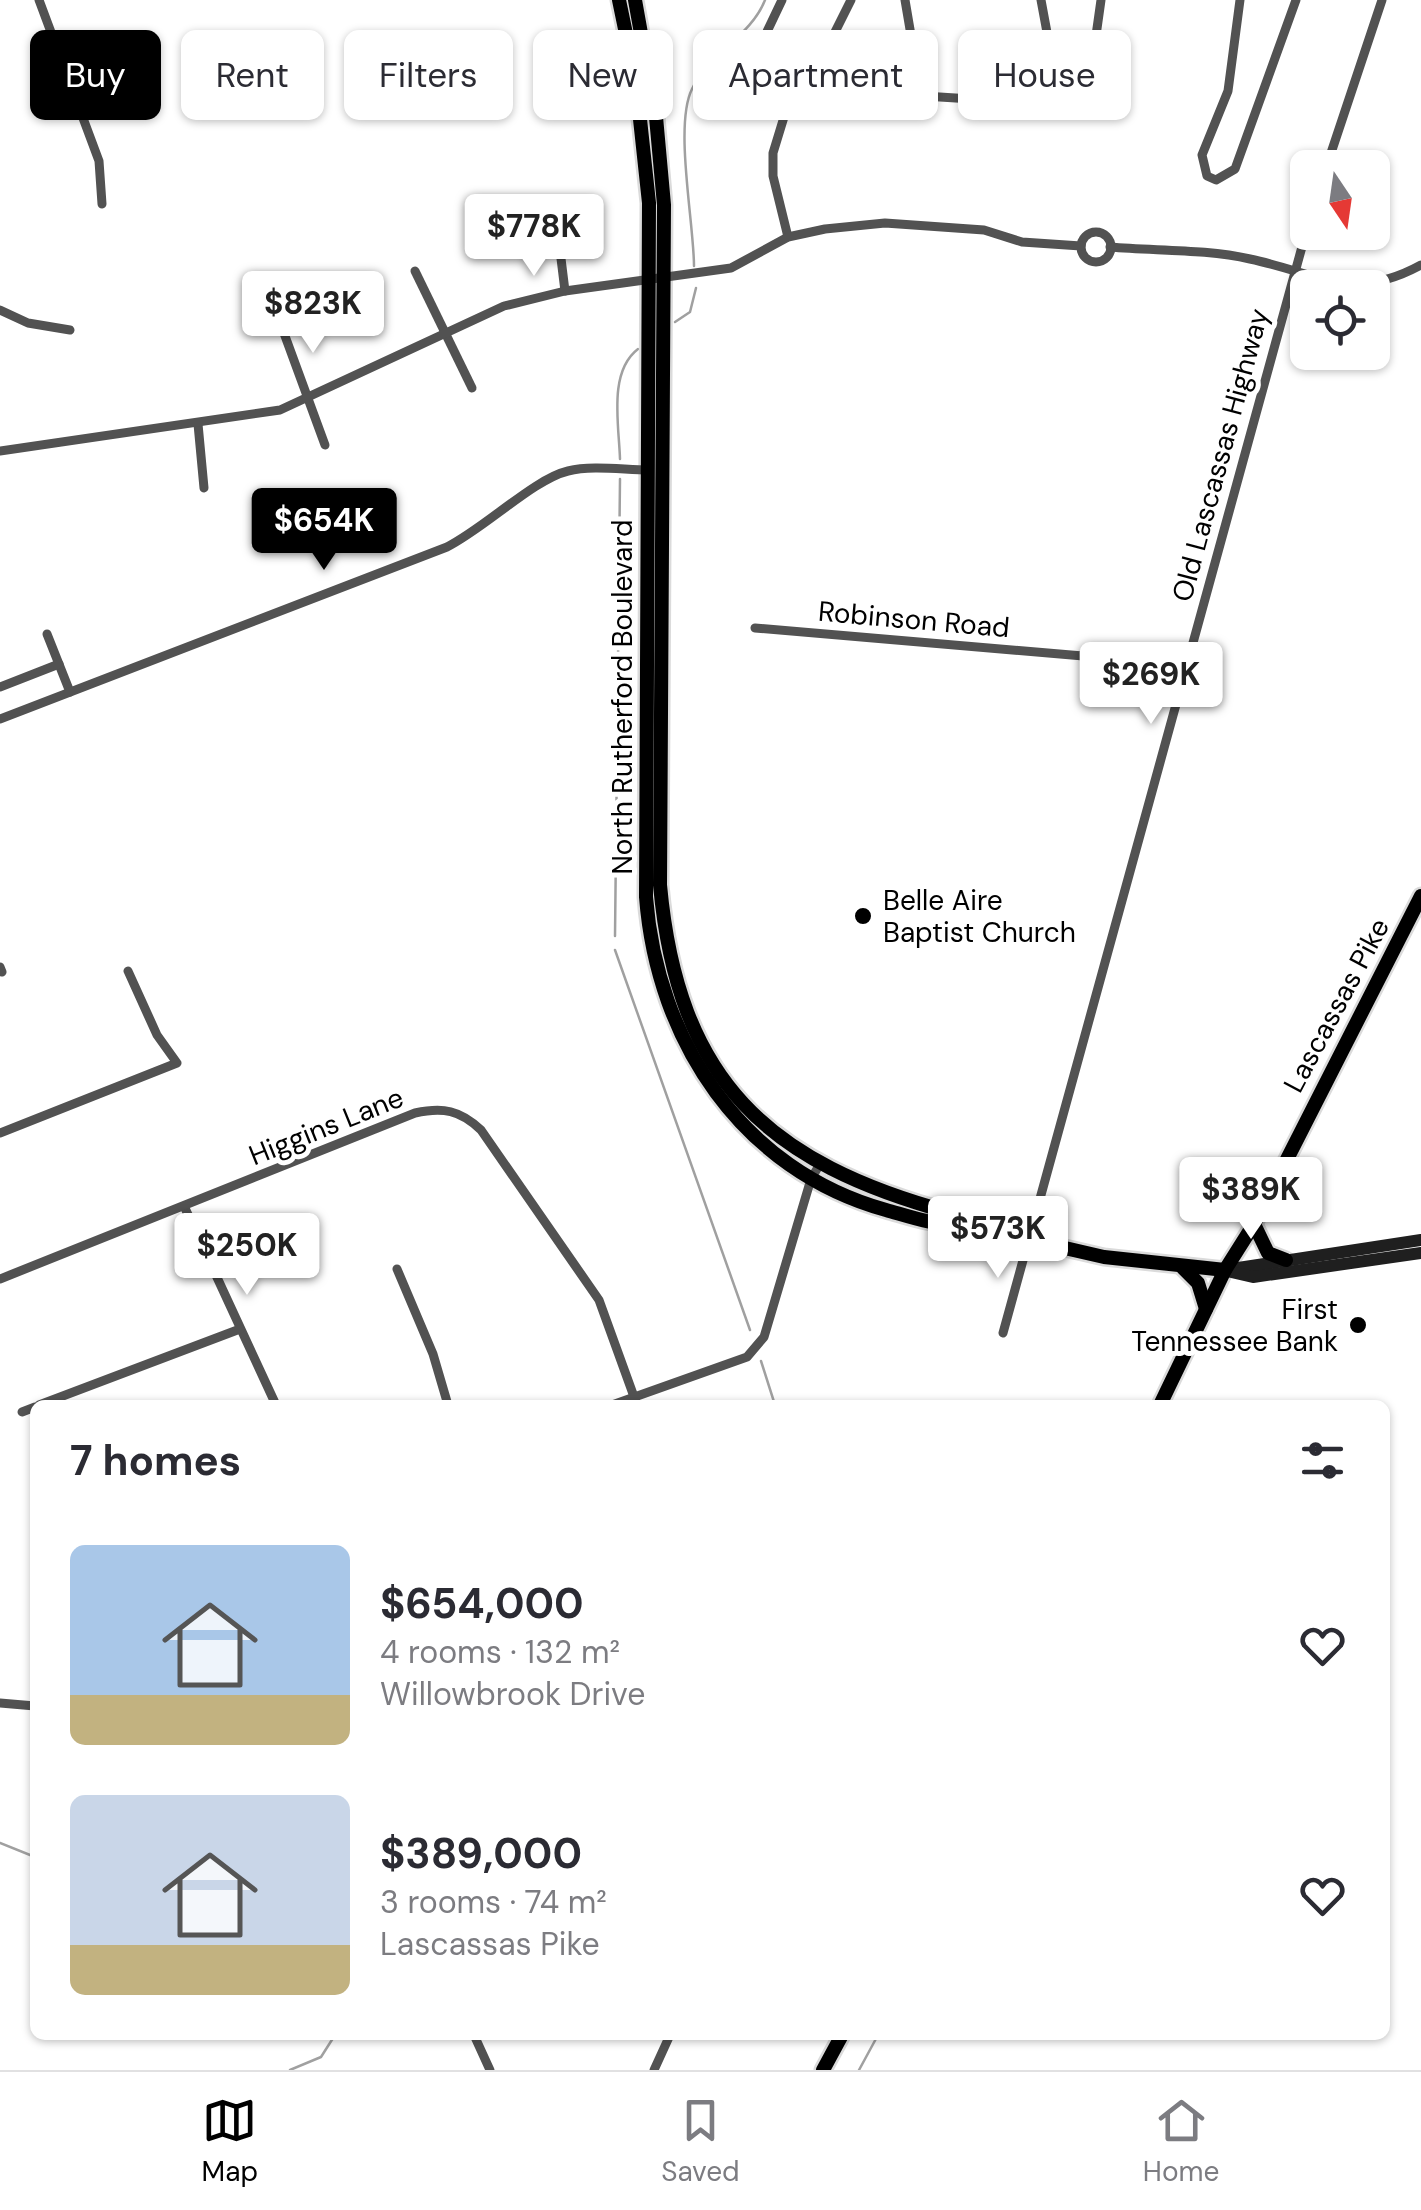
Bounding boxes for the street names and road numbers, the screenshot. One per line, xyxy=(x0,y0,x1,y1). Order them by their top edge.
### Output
street label: Old Lascassas Highway xyxy=(1164,305,1277,606)
street label: North Rutherford Boulevard xyxy=(604,519,641,875)
street label: Robinson Road xyxy=(817,593,1011,646)
street label: Lascassas Pike xyxy=(1275,912,1398,1099)
street label: Higgins Lane xyxy=(244,1079,409,1174)

